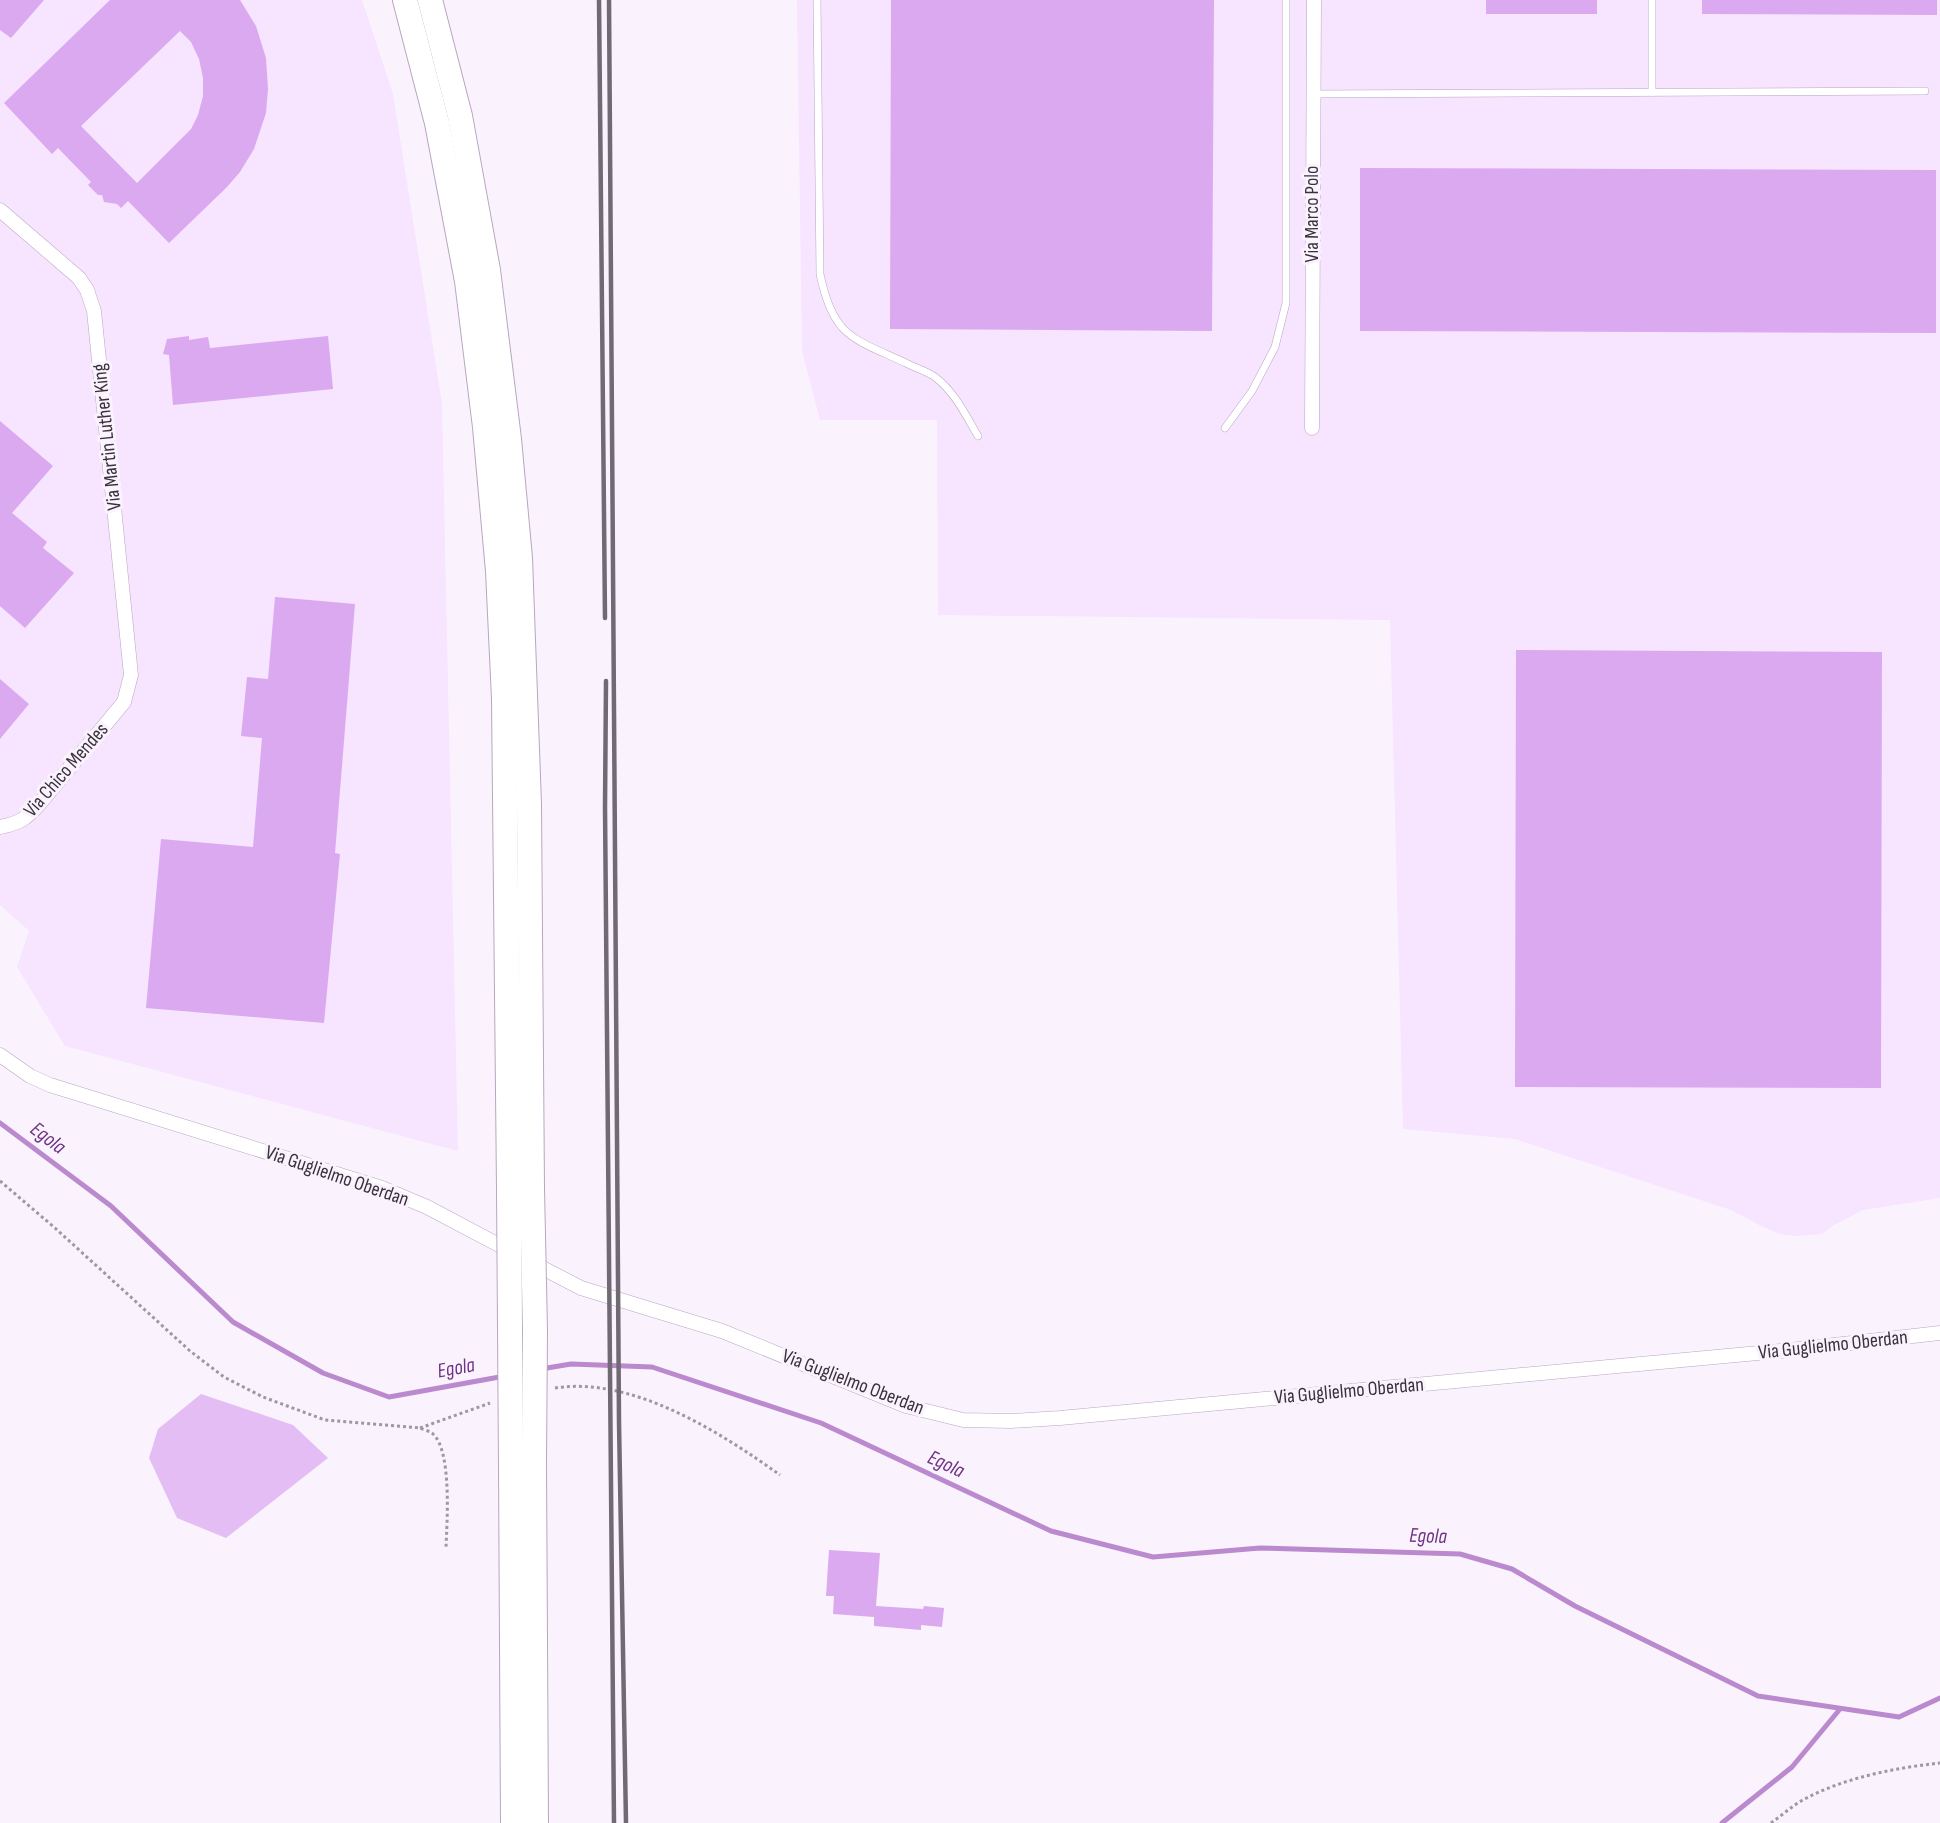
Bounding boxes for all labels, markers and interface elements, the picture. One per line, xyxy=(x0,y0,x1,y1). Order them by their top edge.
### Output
street label: Via Marco Polo xyxy=(1300,166,1324,262)
street label: Via Martin Luther King xyxy=(87,362,127,512)
street label: Via Chico Mendes xyxy=(19,718,113,822)
water label: Egola xyxy=(25,1117,71,1160)
street label: Via Guglielmo Oberdan xyxy=(262,1140,412,1212)
street label: Via Guglielmo Oberdan xyxy=(1757,1325,1909,1365)
street label: Via Guglielmo Oberdan xyxy=(779,1344,927,1420)
water label: Egola xyxy=(435,1352,477,1384)
street label: Via Guglielmo Oberdan xyxy=(1273,1373,1425,1409)
water label: Egola xyxy=(924,1445,969,1484)
water label: Egola xyxy=(1409,1523,1448,1549)

